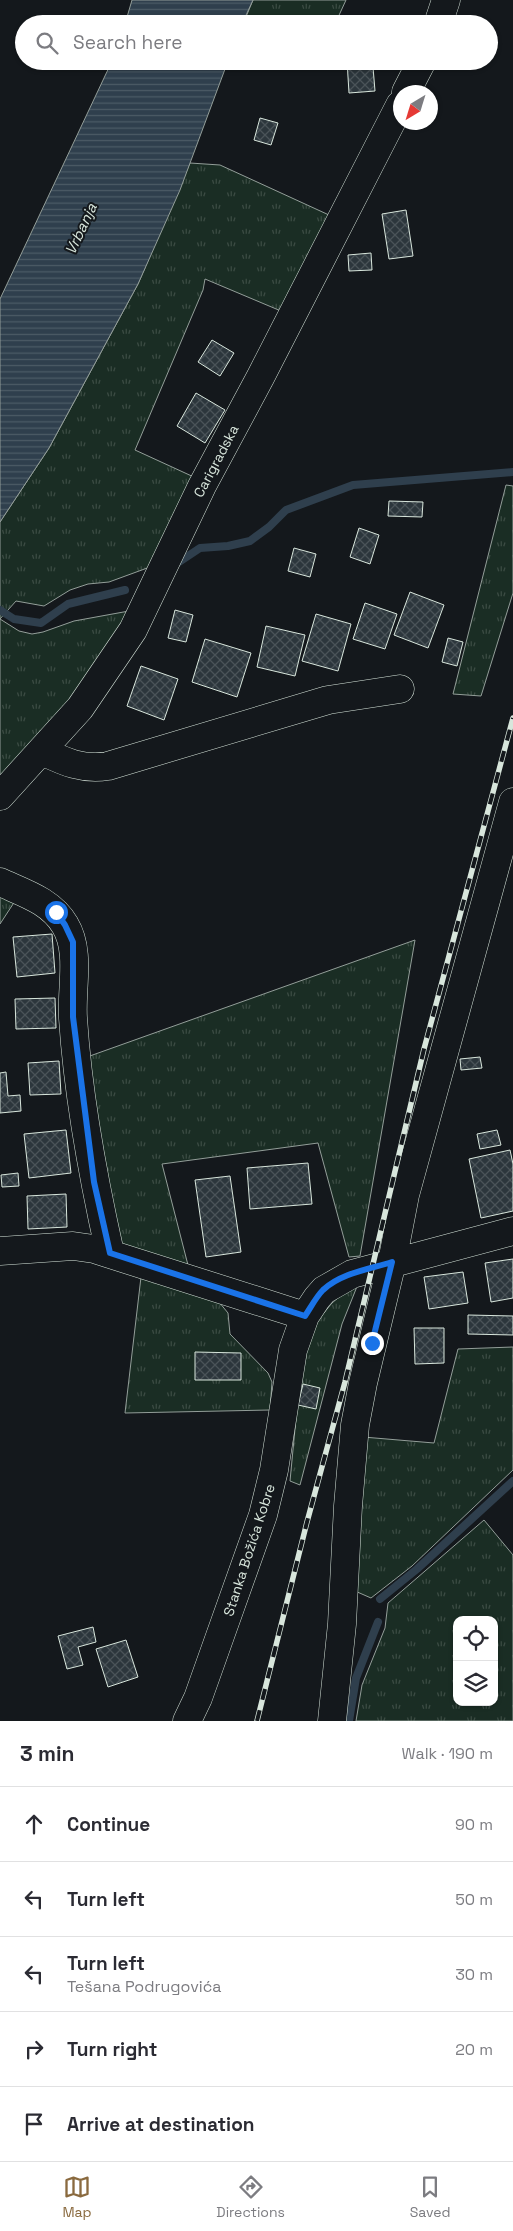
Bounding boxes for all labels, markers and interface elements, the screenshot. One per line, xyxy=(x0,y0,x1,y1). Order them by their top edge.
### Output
search box xyxy=(15,15,498,70)
icon: search xyxy=(33,29,61,57)
text: Search here xyxy=(73,30,183,55)
north arrow xyxy=(393,85,438,130)
water label: Vrbanja xyxy=(60,200,101,258)
street label: Carigradska xyxy=(189,422,243,500)
route start xyxy=(45,901,68,924)
route end xyxy=(361,1332,384,1355)
street label: Stanka Božića Kobre xyxy=(219,1481,279,1619)
map controls xyxy=(453,1616,498,1706)
button: locate xyxy=(453,1616,498,1661)
button: layers xyxy=(453,1661,498,1706)
text: 3 min xyxy=(20,1740,75,1767)
text: Walk · 190 m xyxy=(402,1743,493,1764)
icon: ahead xyxy=(20,1810,48,1838)
text: Continue xyxy=(67,1812,150,1837)
text: 90 m xyxy=(455,1814,493,1835)
icon: left xyxy=(20,1885,48,1913)
text: Turn left xyxy=(67,1887,145,1912)
text: 50 m xyxy=(455,1889,493,1910)
text: Turn left xyxy=(67,1951,145,1976)
icon: left xyxy=(20,1960,48,1988)
text: 30 m xyxy=(455,1964,493,1985)
text: Tešana Podrugovića xyxy=(67,1976,221,1997)
icon: right xyxy=(20,2035,48,2063)
text: Turn right xyxy=(67,2037,157,2062)
text: 20 m xyxy=(455,2039,493,2060)
icon: arrive xyxy=(20,2110,48,2138)
text: Arrive at destination xyxy=(67,2112,255,2137)
tab: Map xyxy=(62,2173,92,2221)
tab: Directions xyxy=(216,2173,285,2221)
tab: Saved xyxy=(410,2173,451,2221)

